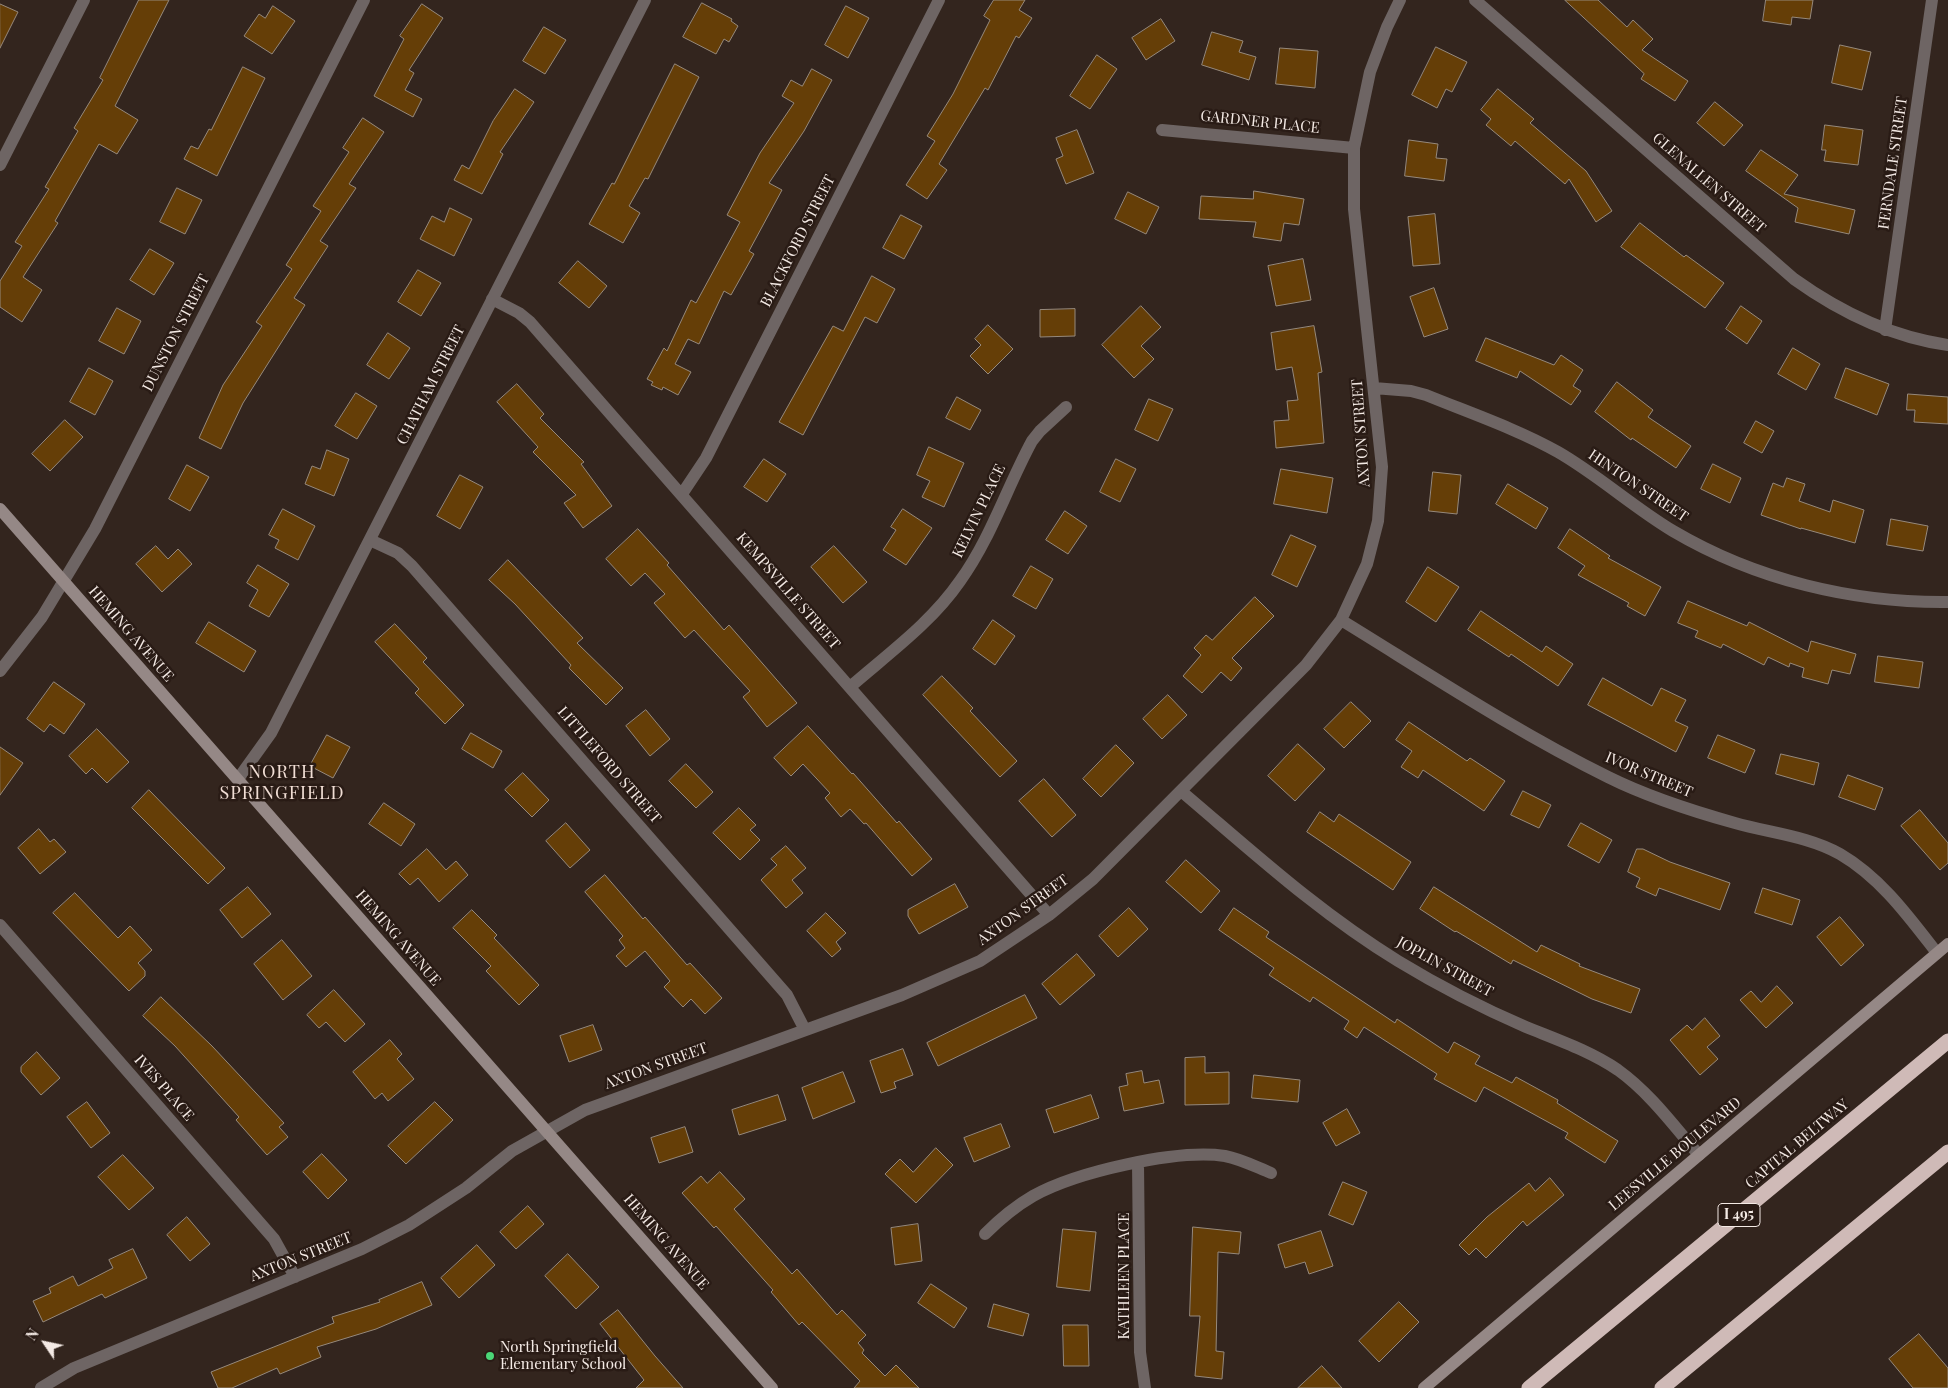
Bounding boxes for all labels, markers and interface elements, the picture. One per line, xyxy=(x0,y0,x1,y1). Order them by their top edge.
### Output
street label: FERNDALE STREET xyxy=(1875,95,1911,231)
street label: GARDNER PLACE xyxy=(1200,107,1320,137)
street label: GLENALLEN STREET xyxy=(1649,129,1769,237)
street label: BLACKFORD STREET xyxy=(757,172,839,310)
street label: DUNSTON STREET xyxy=(139,271,213,395)
street label: CHATHAM STREET xyxy=(393,322,469,448)
street label: AXTON STREET xyxy=(1348,378,1374,488)
street label: HINTON STREET xyxy=(1585,446,1691,526)
street label: KELVIN PLACE xyxy=(949,461,1009,561)
street label: KEMPSVILLE STREET xyxy=(732,529,844,653)
street label: HEMING AVENUE xyxy=(85,583,177,685)
street label: LITTLEFORD STREET xyxy=(553,703,665,827)
street label: IVOR STREET xyxy=(1602,748,1696,802)
district label: NORTH SPRINGFIELD xyxy=(218,761,346,804)
street label: AXTON STREET xyxy=(974,871,1072,949)
street label: HEMING AVENUE xyxy=(352,887,444,989)
street label: JOPLIN STREET xyxy=(1394,933,1496,1001)
street label: AXTON STREET xyxy=(602,1039,710,1093)
street label: IVES PLACE xyxy=(130,1051,198,1125)
street label: LEESVILLE BOULEVARD xyxy=(1605,1093,1745,1215)
street label: CAPITAL BELTWAY xyxy=(1742,1096,1852,1192)
street label: HEMING AVENUE xyxy=(620,1191,712,1293)
road number: I 495 xyxy=(1718,1204,1760,1226)
street label: KATHLEEN PLACE xyxy=(1115,1213,1133,1339)
street label: AXTON STREET xyxy=(247,1228,355,1286)
north arrow xyxy=(20,1318,70,1368)
text: N xyxy=(21,1325,43,1344)
place label: North Springfield Elementary School xyxy=(500,1338,626,1373)
marker: North Springfield Elementary School xyxy=(484,1350,496,1362)

